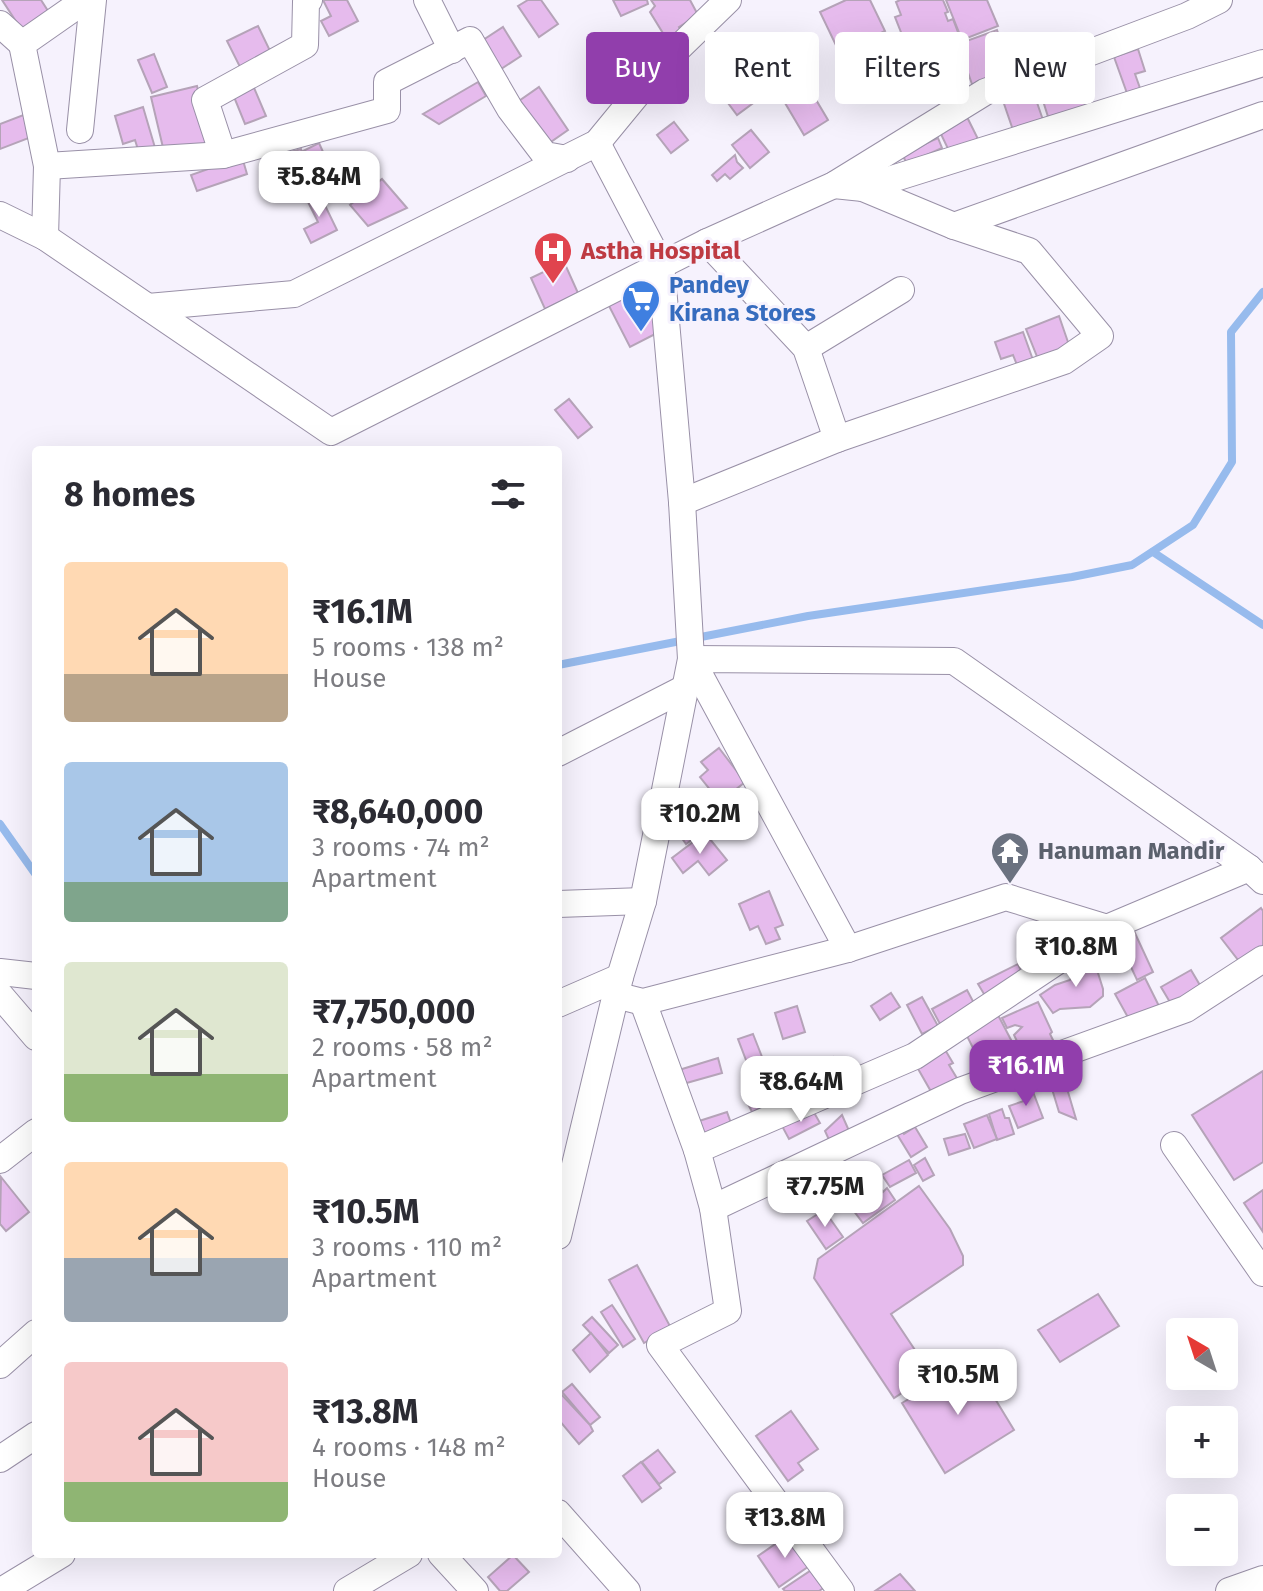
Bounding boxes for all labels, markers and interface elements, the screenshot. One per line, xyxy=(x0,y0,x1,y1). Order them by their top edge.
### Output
chip: Buy xyxy=(586,32,689,104)
chip: Rent xyxy=(705,32,819,104)
chip: Filters xyxy=(835,32,969,104)
chip: New xyxy=(985,32,1095,104)
pin: ₹5.84M xyxy=(254,151,384,219)
text: ₹5.84M xyxy=(277,161,361,192)
hospital icon: Astha Hospital xyxy=(532,230,574,285)
place label: Astha Hospital xyxy=(580,237,741,265)
place label: Pandey Kirana Stores xyxy=(669,271,816,327)
supermarket icon: Pandey Kirana Stores xyxy=(620,278,662,333)
icon: filters xyxy=(486,472,530,516)
text: 8 homes xyxy=(64,474,195,515)
text: ₹16.1M xyxy=(312,591,413,632)
icon: home xyxy=(128,594,224,690)
text: 5 rooms · 138 m² xyxy=(312,632,504,663)
text: House xyxy=(312,663,386,694)
pin: ₹10.2M xyxy=(635,788,765,856)
text: ₹8,640,000 xyxy=(312,791,483,832)
icon: home xyxy=(128,794,224,890)
text: ₹10.2M xyxy=(659,798,741,829)
temple icon: Hanuman Mandir xyxy=(989,830,1031,885)
text: 3 rooms · 74 m² xyxy=(312,832,490,863)
place label: Hanuman Mandir xyxy=(1038,837,1225,865)
text: Apartment xyxy=(312,863,437,894)
pin: ₹10.8M xyxy=(1011,921,1141,989)
text: ₹10.8M xyxy=(1034,931,1118,962)
text: ₹7,750,000 xyxy=(312,991,475,1032)
icon: home xyxy=(128,994,224,1090)
text: 2 rooms · 58 m² xyxy=(312,1032,493,1063)
pin: ₹16.1M xyxy=(961,1040,1091,1108)
text: ₹16.1M xyxy=(988,1050,1064,1081)
pin: ₹8.64M xyxy=(736,1056,866,1124)
text: Apartment xyxy=(312,1063,437,1094)
text: ₹8.64M xyxy=(759,1066,843,1097)
pin: ₹7.75M xyxy=(760,1161,890,1229)
text: ₹7.75M xyxy=(786,1171,864,1202)
text: ₹10.5M xyxy=(312,1191,420,1232)
icon: home xyxy=(128,1194,224,1290)
text: 3 rooms · 110 m² xyxy=(312,1232,502,1263)
text: Apartment xyxy=(312,1263,437,1294)
north arrow xyxy=(1166,1318,1238,1390)
map controls xyxy=(1166,1318,1238,1566)
pin: ₹10.5M xyxy=(893,1349,1023,1417)
text: ₹10.5M xyxy=(917,1359,999,1390)
text: ₹13.8M xyxy=(312,1391,419,1432)
icon: home xyxy=(128,1394,224,1490)
button: + xyxy=(1166,1406,1238,1478)
text: 4 rooms · 148 m² xyxy=(312,1432,506,1463)
text: House xyxy=(312,1463,386,1494)
pin: ₹13.8M xyxy=(720,1492,850,1560)
button: − xyxy=(1166,1494,1238,1566)
text: ₹13.8M xyxy=(744,1502,826,1533)

